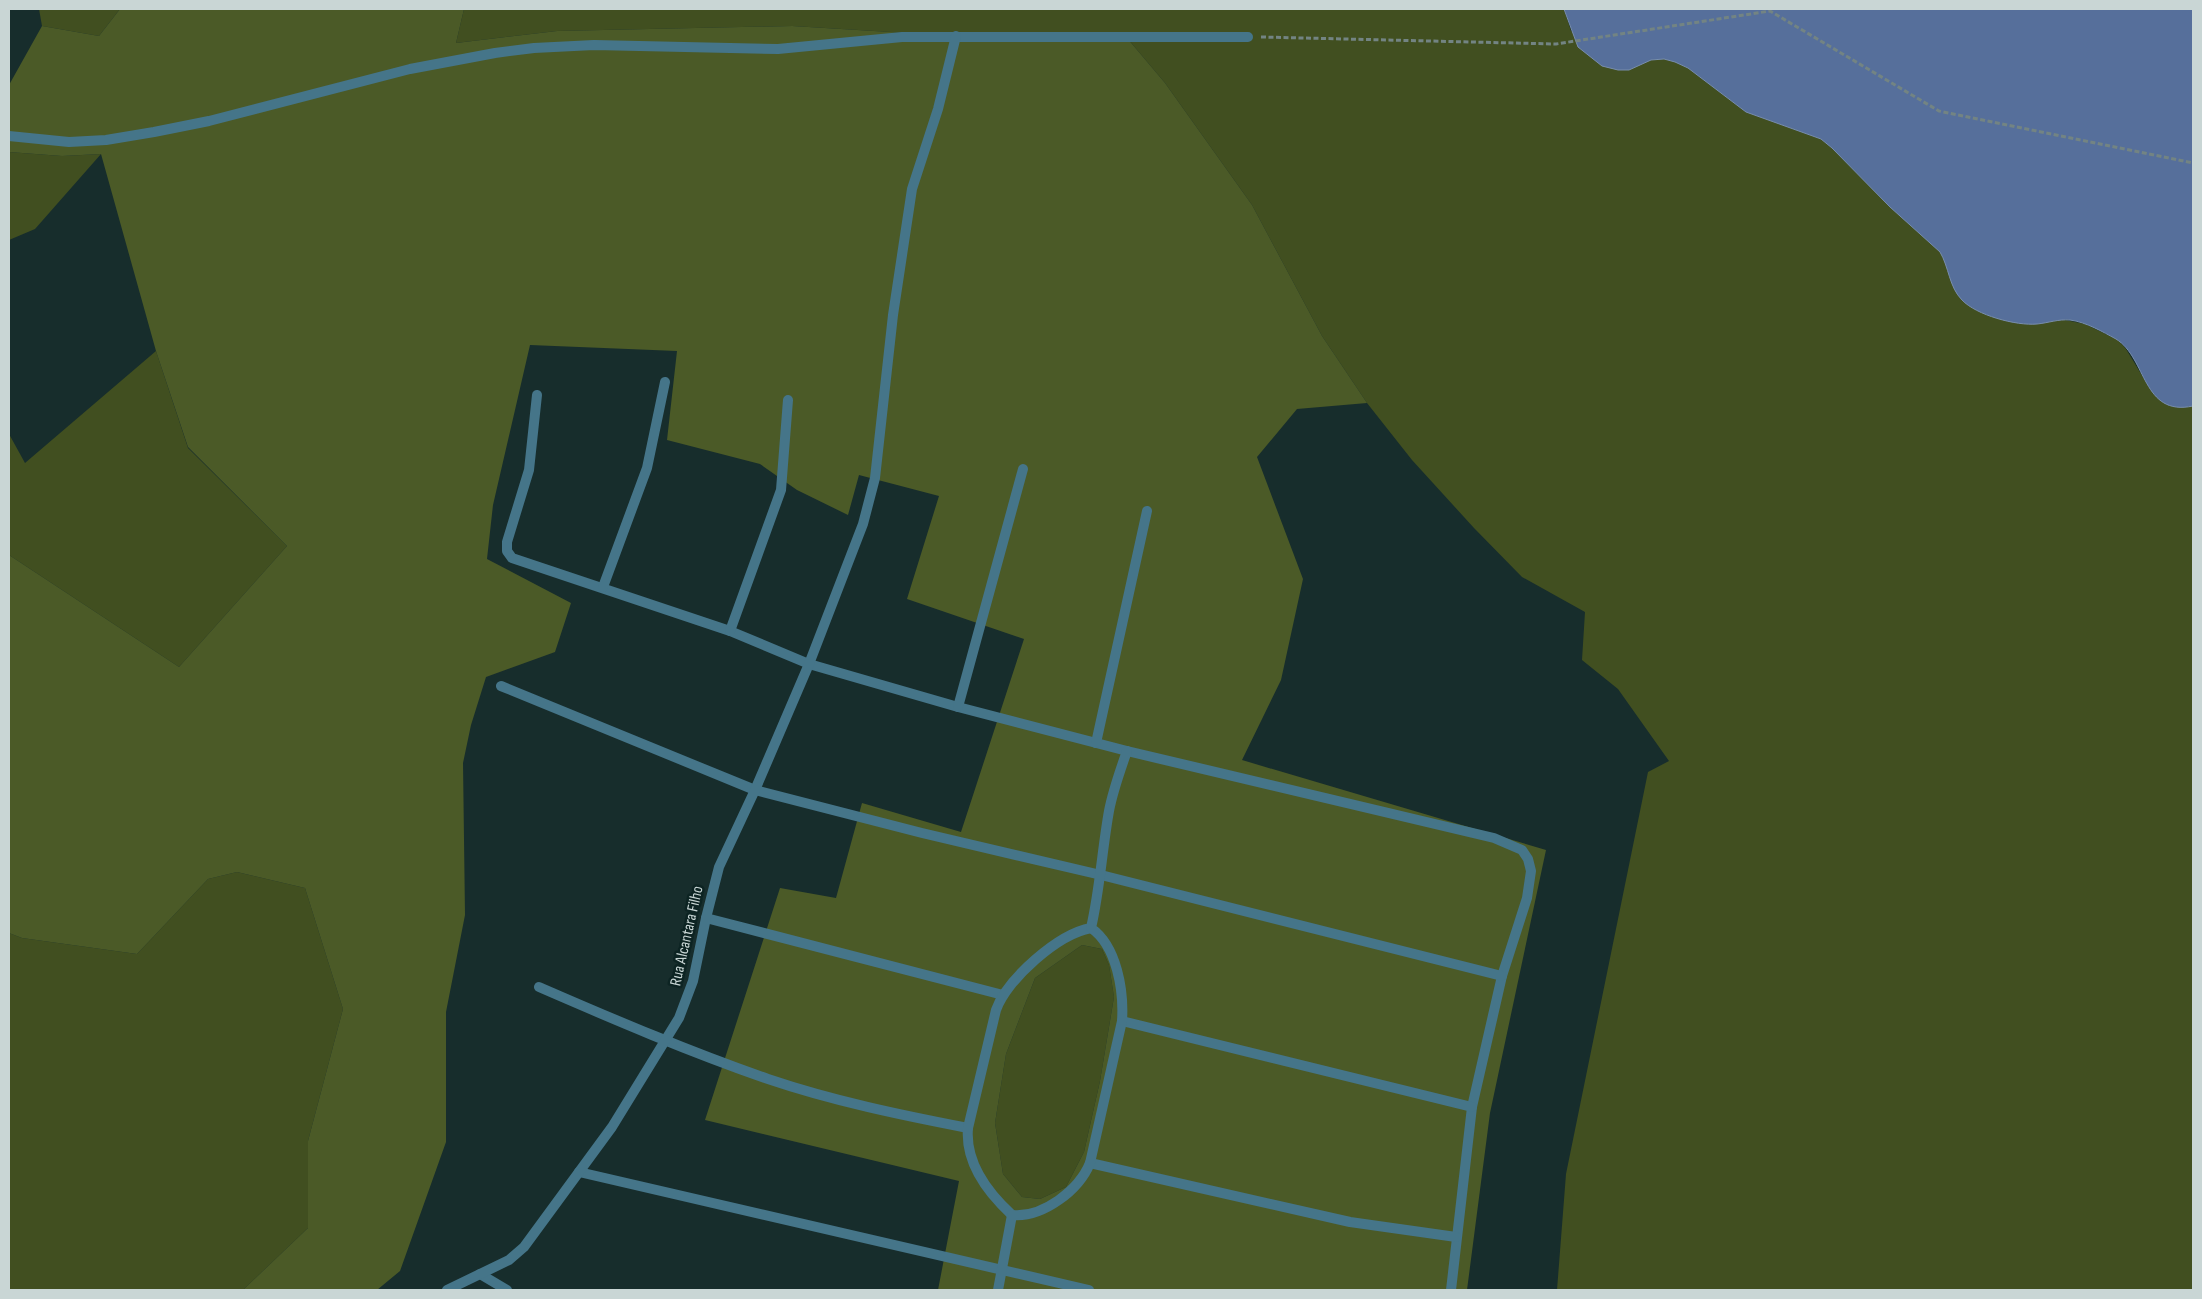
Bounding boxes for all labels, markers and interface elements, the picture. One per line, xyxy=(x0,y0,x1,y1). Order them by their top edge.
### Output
street label: Rua Alcantara Filho xyxy=(666,884,708,988)

